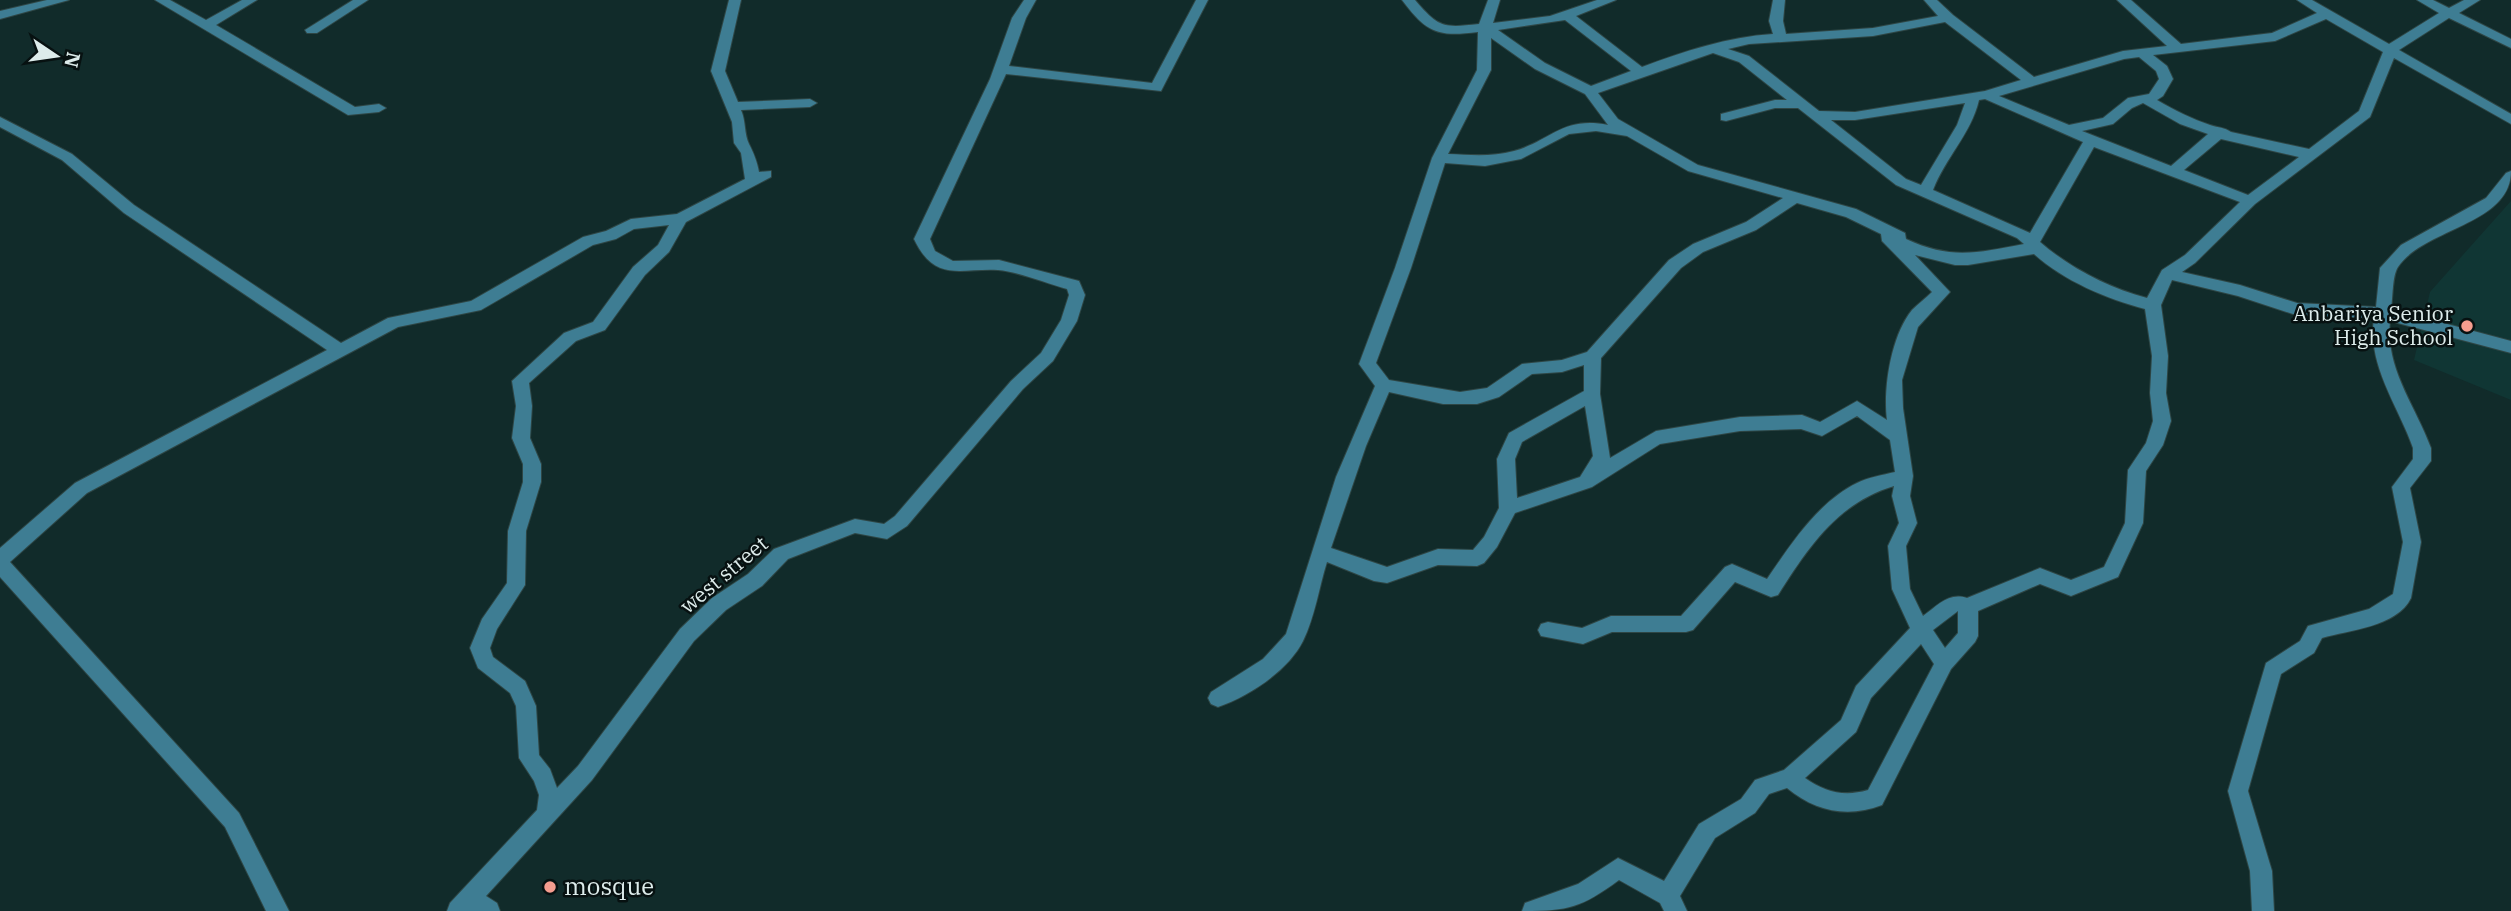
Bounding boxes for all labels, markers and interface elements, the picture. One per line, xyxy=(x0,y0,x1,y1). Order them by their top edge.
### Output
north arrow xyxy=(21,21,91,91)
text: N xyxy=(59,50,86,70)
place label: Anbariya Senior High School xyxy=(2293,299,2454,351)
marker: Anbariya Senior High School xyxy=(2459,318,2475,334)
street label: west street xyxy=(674,529,773,619)
place label: mosque xyxy=(564,870,654,902)
marker: mosque xyxy=(542,879,558,895)

